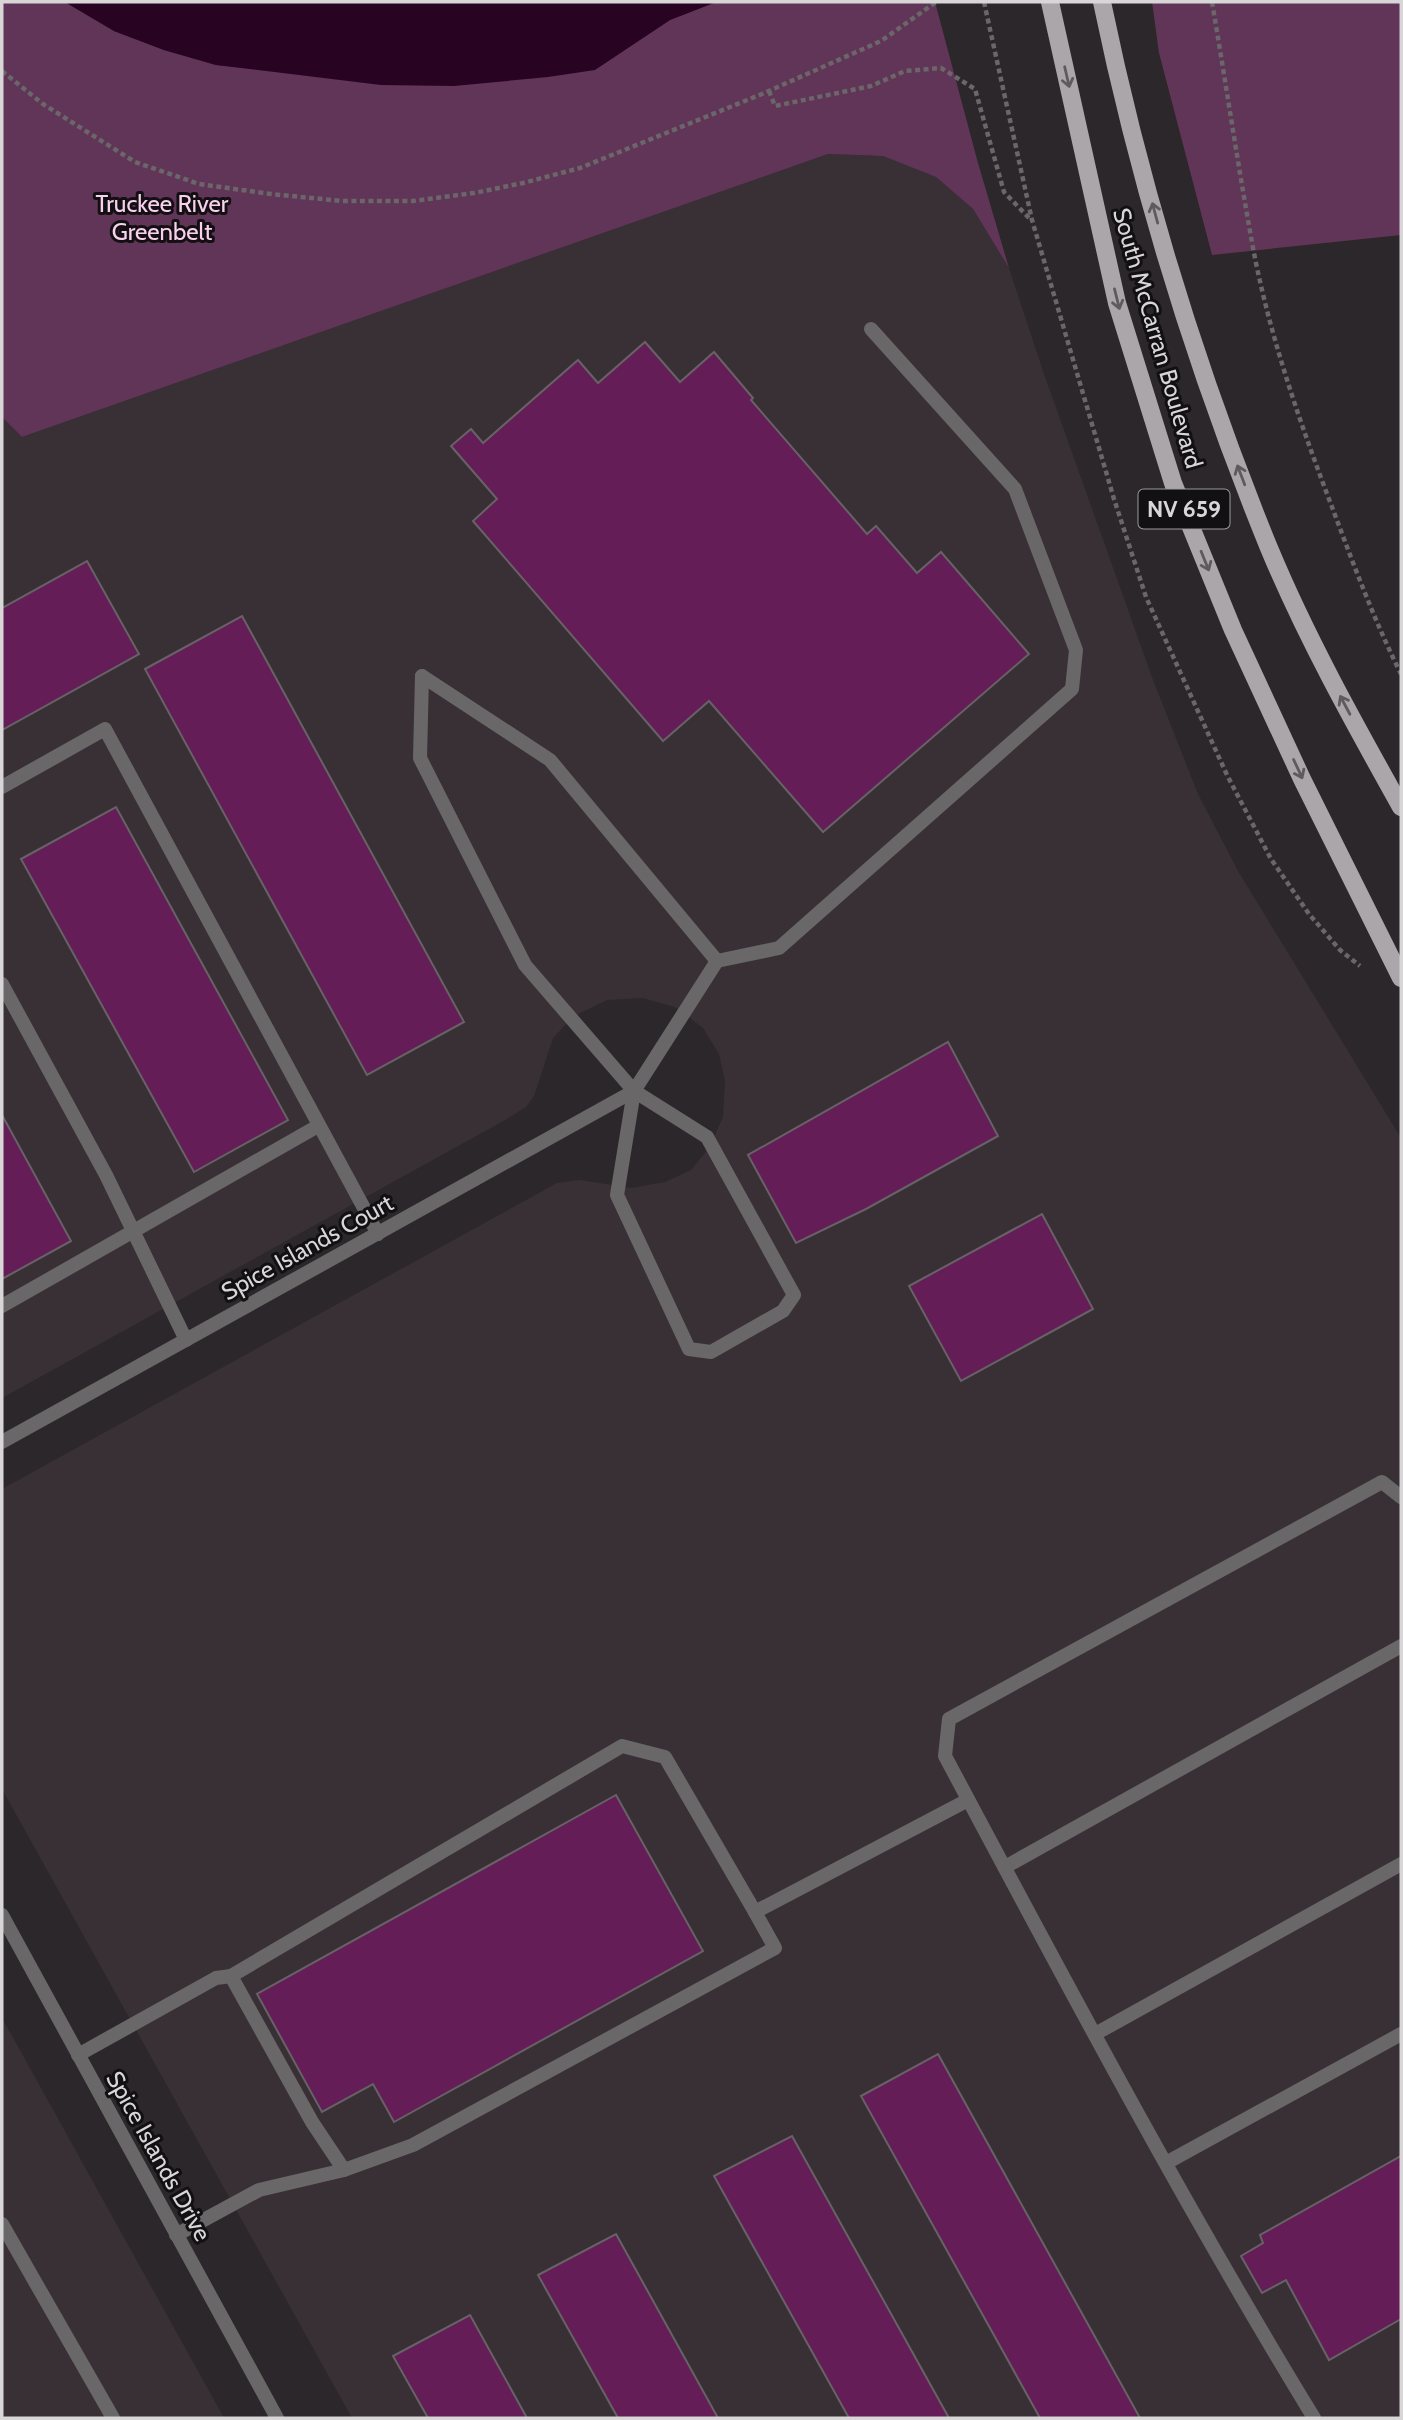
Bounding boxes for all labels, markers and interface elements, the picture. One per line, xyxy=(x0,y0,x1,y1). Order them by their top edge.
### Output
one-way arrow xyxy=(1061,65,1074,88)
park label: Truckee River Greenbelt xyxy=(96,189,229,246)
one-way arrow xyxy=(1148,202,1161,224)
street label: South McCarran Boulevard xyxy=(1107,205,1209,471)
one-way arrow xyxy=(1111,287,1124,310)
one-way arrow xyxy=(1234,465,1247,487)
road number: NV 659 xyxy=(1138,489,1230,528)
one-way arrow xyxy=(1199,550,1212,571)
one-way arrow xyxy=(1338,695,1352,715)
one-way arrow xyxy=(1291,758,1305,779)
street label: Spice Islands Court xyxy=(216,1188,398,1306)
street label: Spice Islands Drive xyxy=(100,2066,218,2246)

